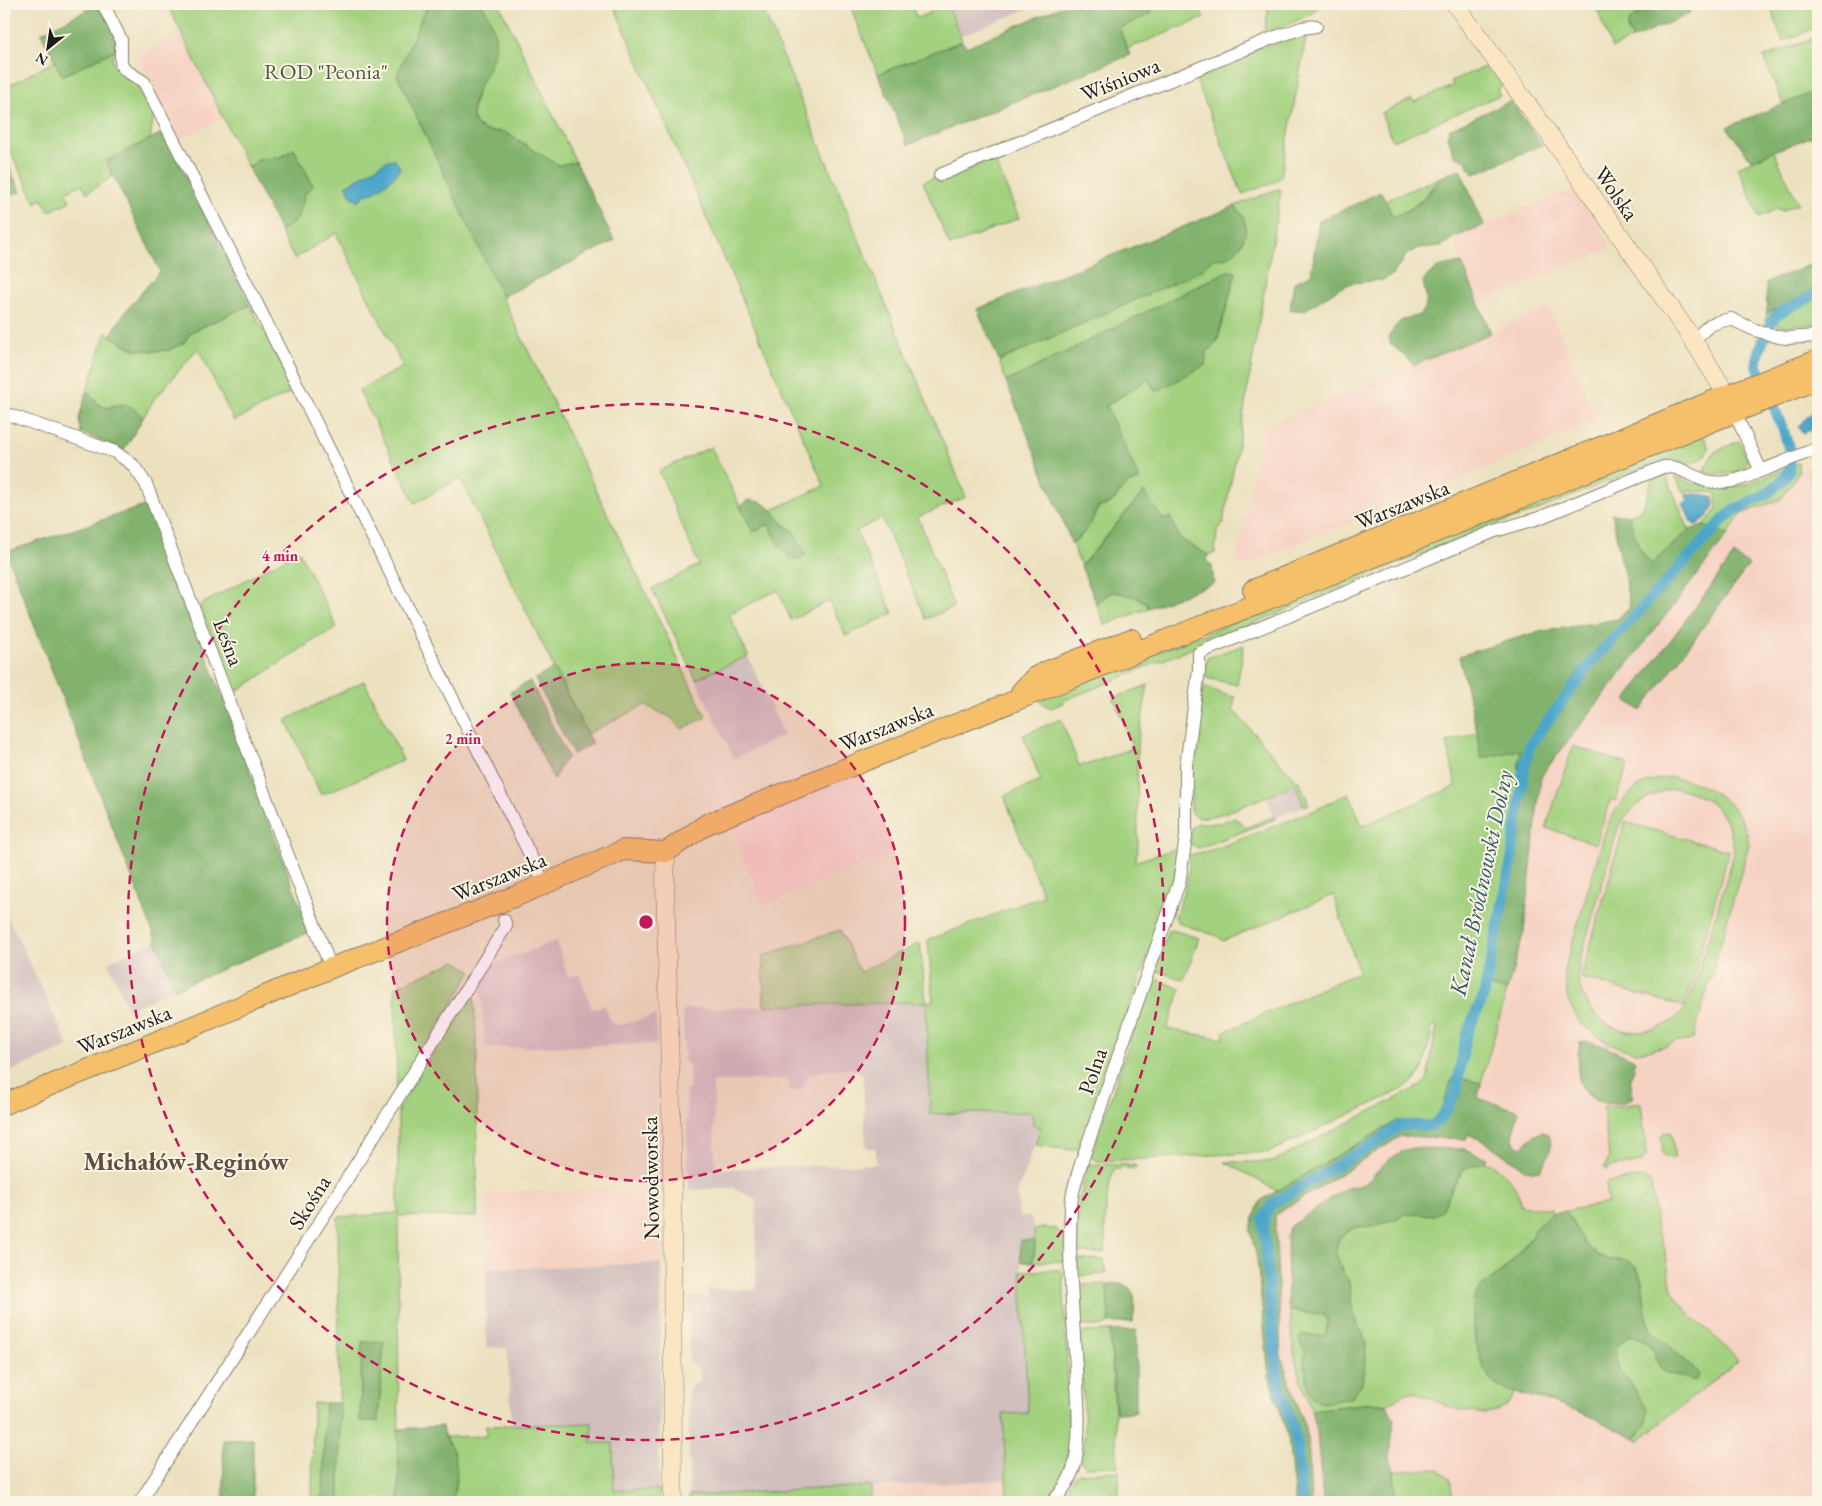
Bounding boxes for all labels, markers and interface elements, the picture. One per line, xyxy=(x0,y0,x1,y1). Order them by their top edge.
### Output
north arrow xyxy=(22,22,72,72)
text: N xyxy=(32,48,51,70)
street label: Wiśniowa xyxy=(1076,50,1164,109)
park label: ROD "Peonia" xyxy=(264,57,388,86)
street label: Wolska xyxy=(1588,160,1646,226)
street label: Warszawska xyxy=(1351,472,1454,536)
text: 4 min xyxy=(262,546,299,565)
street label: Leśna xyxy=(206,614,251,670)
street label: Warszawska xyxy=(835,694,938,758)
text: 2 min xyxy=(445,729,482,748)
water label: Kanał Bródnowski Dolny xyxy=(1441,767,1520,999)
street label: Warszawska xyxy=(448,844,551,908)
centre of rings xyxy=(637,913,655,931)
street label: Warszawska xyxy=(73,997,176,1061)
street label: Polna xyxy=(1071,1044,1114,1098)
street label: Nowodworska xyxy=(635,1116,666,1240)
district label: Michałów-Reginów xyxy=(83,1145,289,1178)
street label: Skośna xyxy=(282,1169,337,1235)

